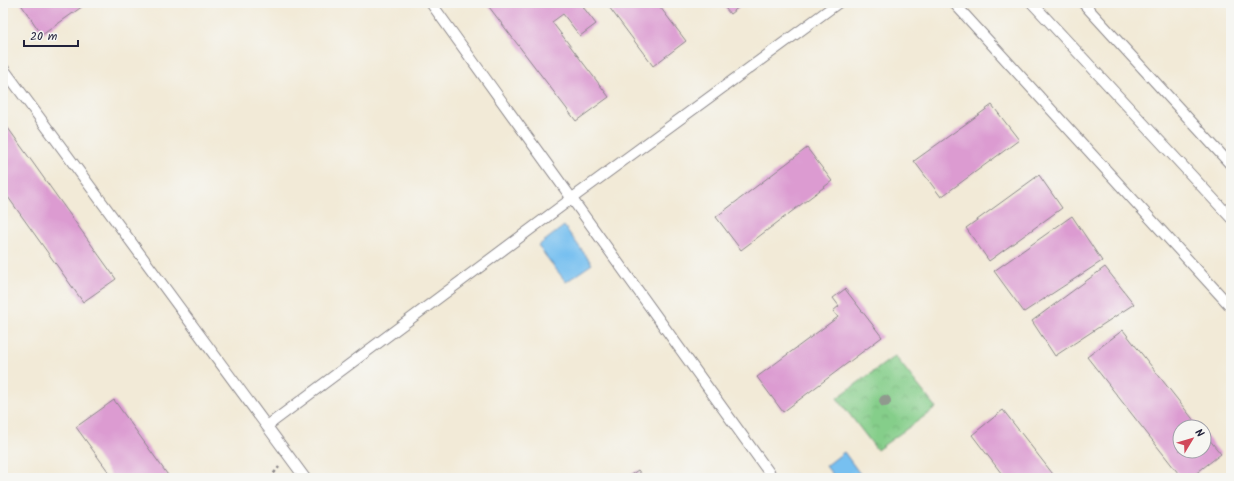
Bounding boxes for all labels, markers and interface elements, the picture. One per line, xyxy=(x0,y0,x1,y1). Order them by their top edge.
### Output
scale bar xyxy=(24,22,78,48)
text: 20 m xyxy=(30,27,58,46)
north arrow xyxy=(1172,419,1212,459)
text: N xyxy=(1190,425,1208,442)

